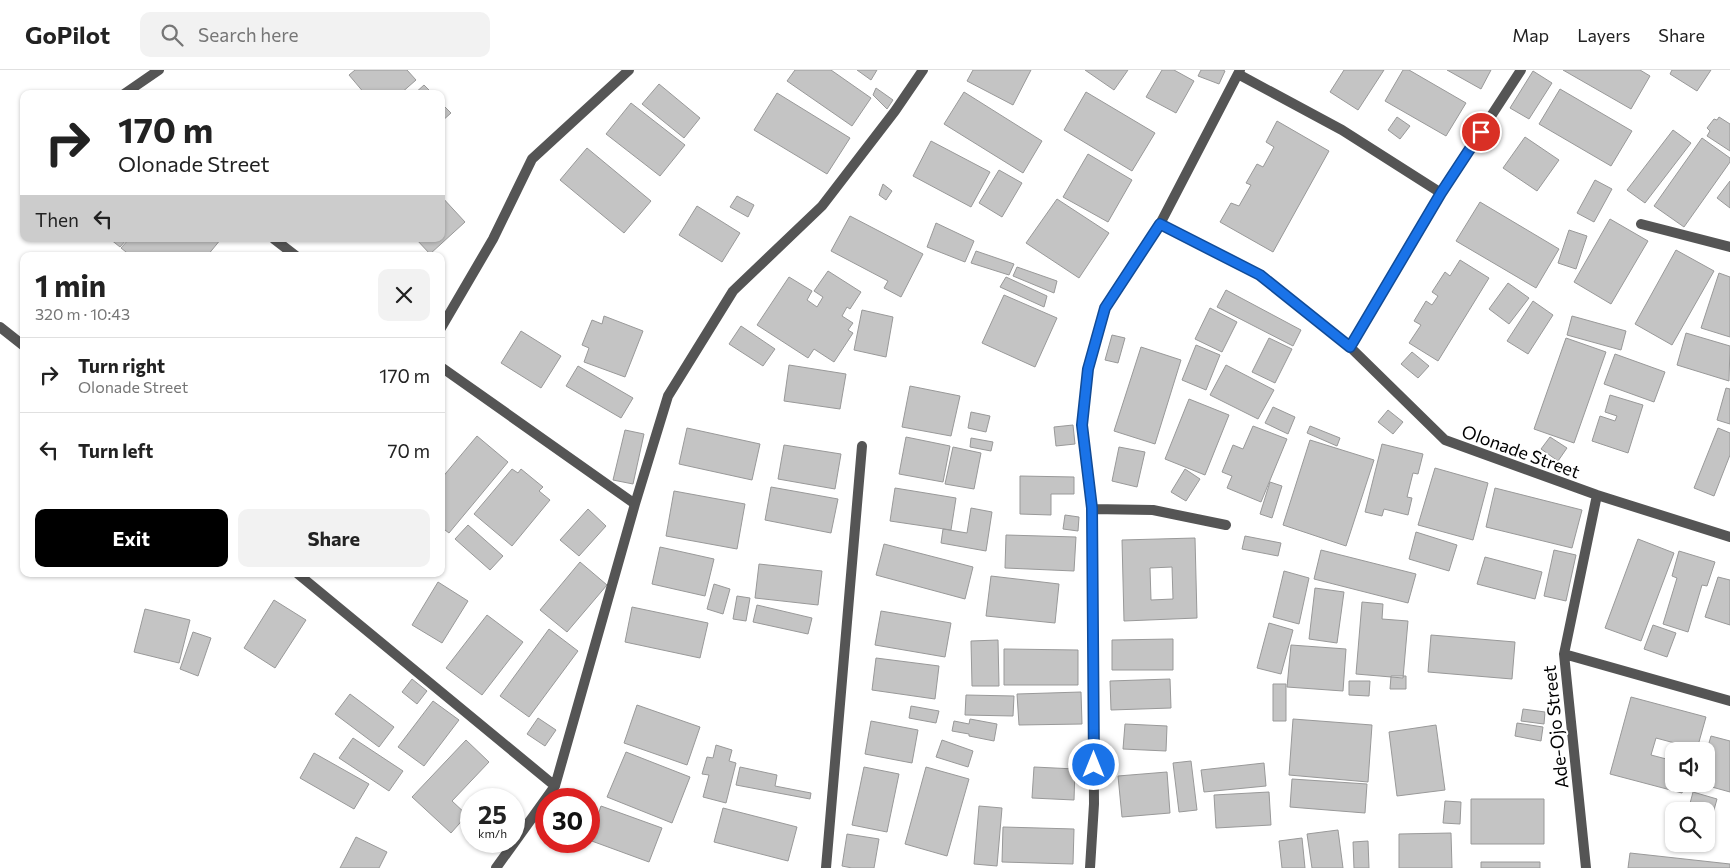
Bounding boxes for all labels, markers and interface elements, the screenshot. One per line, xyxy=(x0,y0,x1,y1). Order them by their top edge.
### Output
search box xyxy=(140,12,490,57)
text: GoPilot xyxy=(25,20,110,49)
icon: search xyxy=(158,21,186,49)
text: Search here xyxy=(198,23,299,46)
text: Map xyxy=(1512,24,1549,46)
text: Layers xyxy=(1577,24,1630,46)
text: Share xyxy=(1658,24,1705,46)
text: 170 m xyxy=(118,107,213,150)
icon: right xyxy=(35,110,100,175)
pin xyxy=(1460,111,1502,153)
icon: arrive xyxy=(1467,118,1495,146)
text: Olonade Street xyxy=(118,150,270,177)
icon: left xyxy=(89,205,117,233)
text: Then xyxy=(35,208,79,231)
text: 1 min xyxy=(35,266,106,303)
button: close xyxy=(378,269,430,321)
text: 320 m · 10:43 xyxy=(35,304,130,323)
text: Turn right xyxy=(78,354,165,377)
icon: right xyxy=(35,361,63,389)
text: 170 m xyxy=(379,364,430,387)
text: Olonade Street xyxy=(78,377,188,396)
street label: Olonade Street xyxy=(1459,419,1583,483)
icon: left xyxy=(35,436,63,464)
text: Turn left xyxy=(78,439,153,462)
text: 70 m xyxy=(387,439,430,462)
button: Exit xyxy=(35,509,228,567)
button: Share xyxy=(238,509,430,567)
street label: Ade-Ojo Street xyxy=(1538,664,1572,790)
position arrow xyxy=(1067,738,1119,790)
map controls xyxy=(1665,742,1715,852)
button: sound xyxy=(1665,742,1715,792)
speed limit sign: 30 xyxy=(535,788,600,853)
text: 25 xyxy=(478,799,507,829)
button: search xyxy=(1665,802,1715,852)
text: km/h xyxy=(478,826,507,840)

